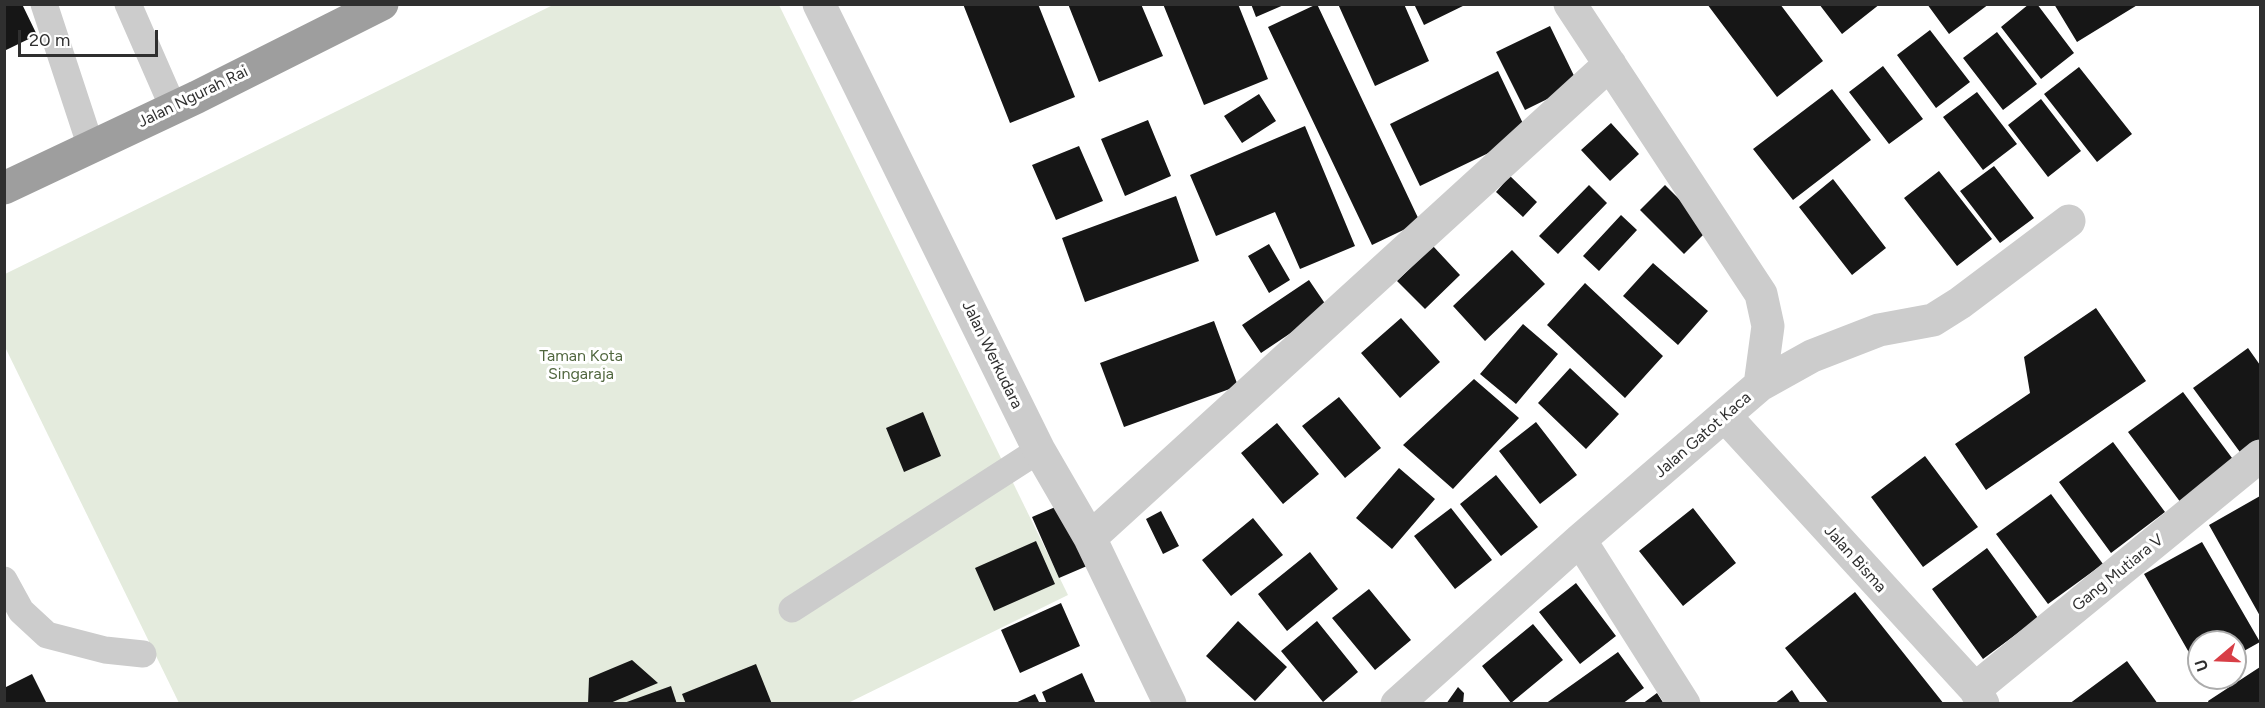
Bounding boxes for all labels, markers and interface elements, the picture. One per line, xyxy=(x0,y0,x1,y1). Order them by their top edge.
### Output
scale bar xyxy=(21,18,160,56)
text: 20 m xyxy=(29,29,70,51)
street label: Jalan Ngurah Rai xyxy=(135,62,251,132)
street label: Jalan Werkudara xyxy=(958,298,1026,412)
park label: Taman Kota Singaraja xyxy=(539,346,623,384)
street label: Jalan Gatot Kaca xyxy=(1651,388,1755,482)
street label: Jalan Bisma xyxy=(1820,521,1890,597)
street label: Gang Mutiara V xyxy=(2069,530,2167,616)
north arrow xyxy=(2187,630,2247,690)
text: U xyxy=(2191,657,2212,674)

